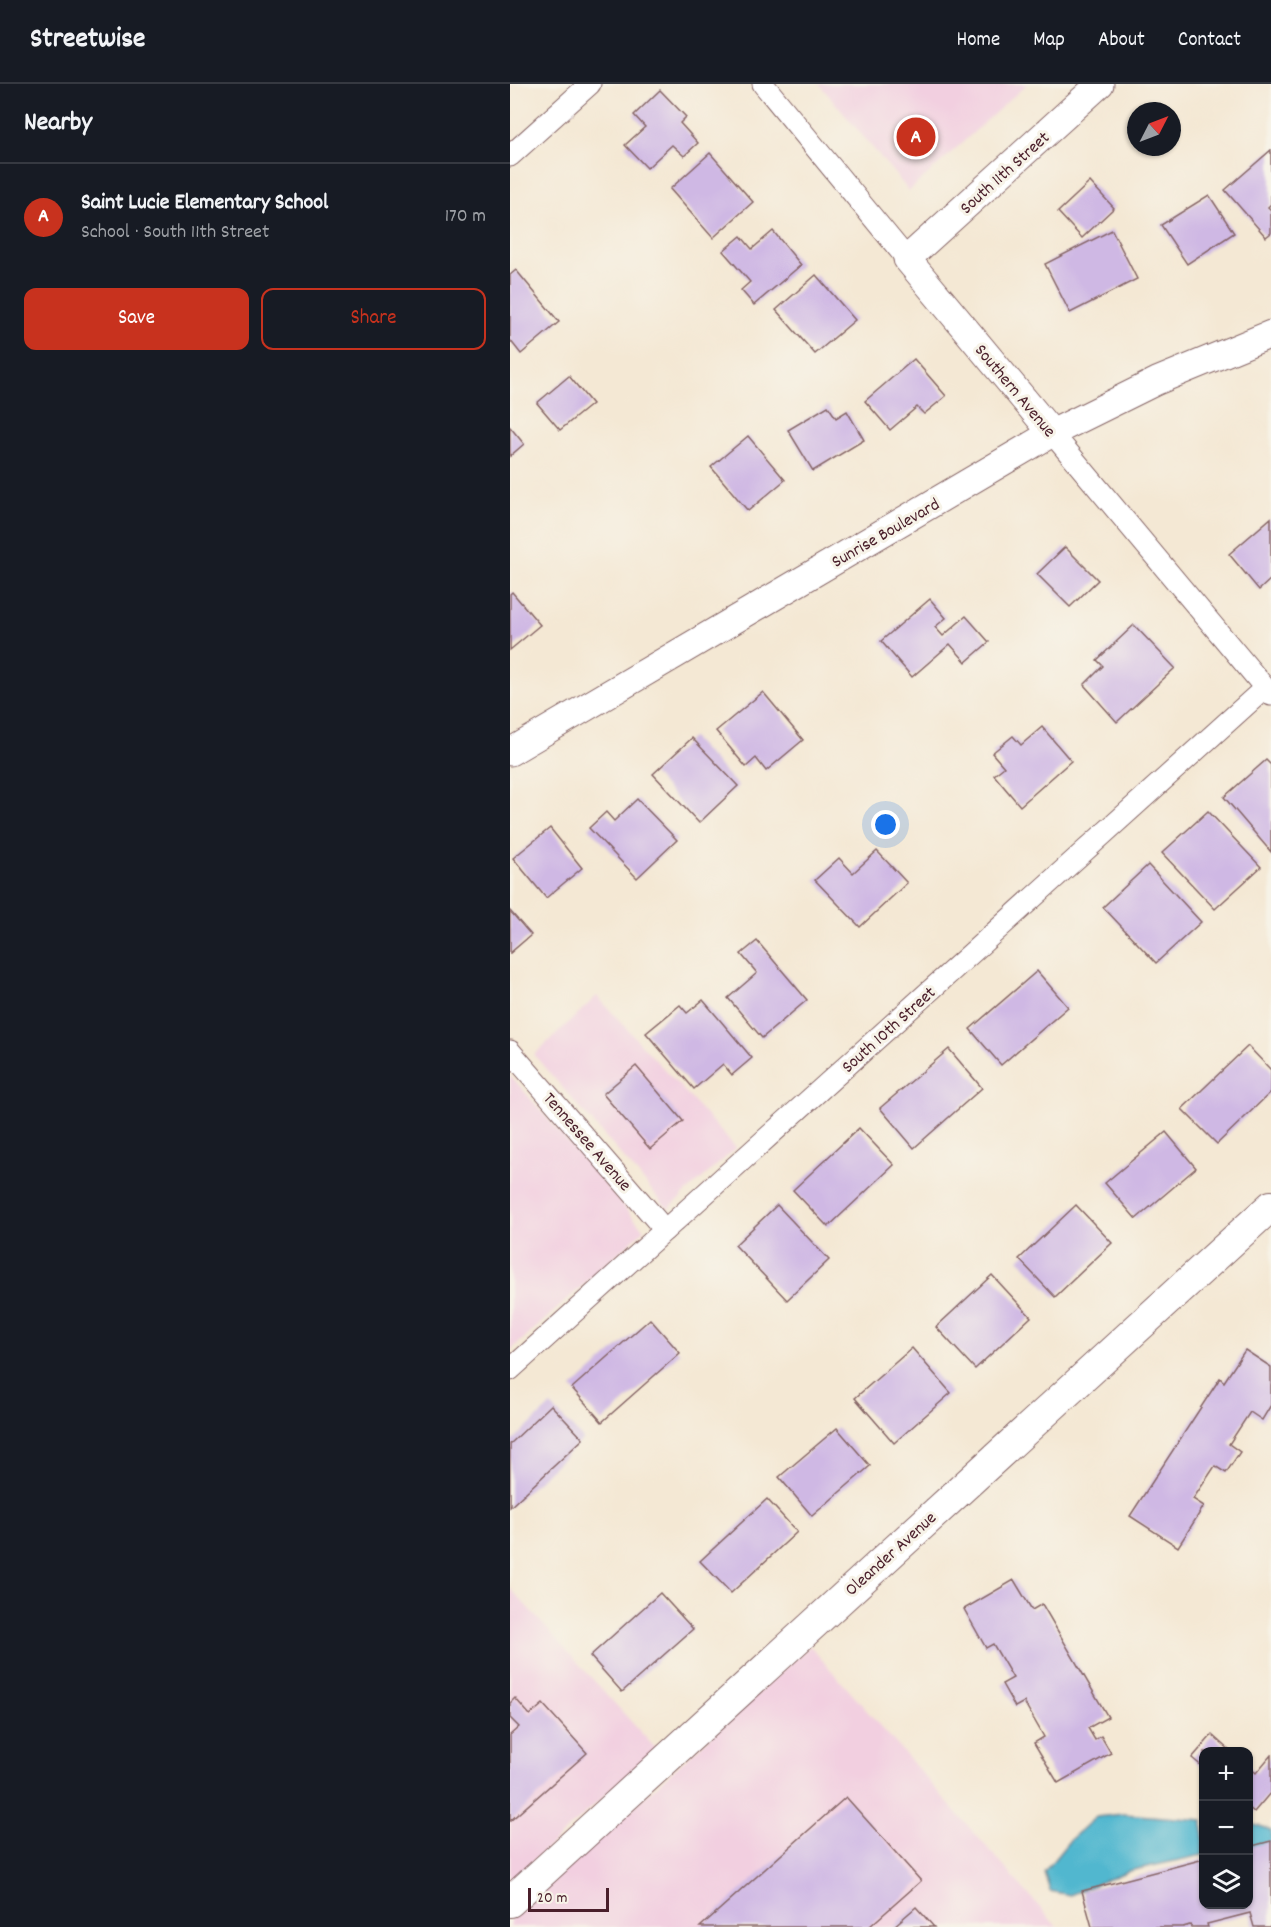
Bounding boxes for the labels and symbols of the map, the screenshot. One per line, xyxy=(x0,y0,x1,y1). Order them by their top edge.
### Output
north arrow xyxy=(1127,102,1181,156)
pin: A xyxy=(896,115,936,160)
street label: South 11th Street xyxy=(955,126,1056,221)
street label: Southern Avenue xyxy=(968,340,1061,444)
street label: Sunrise Boulevard xyxy=(828,493,945,575)
your location xyxy=(871,810,900,839)
street label: South 10th Street xyxy=(837,981,943,1080)
street label: Tennessee Avenue xyxy=(536,1088,636,1198)
street label: Oleander Avenue xyxy=(840,1507,943,1603)
scale bar xyxy=(528,1885,609,1912)

